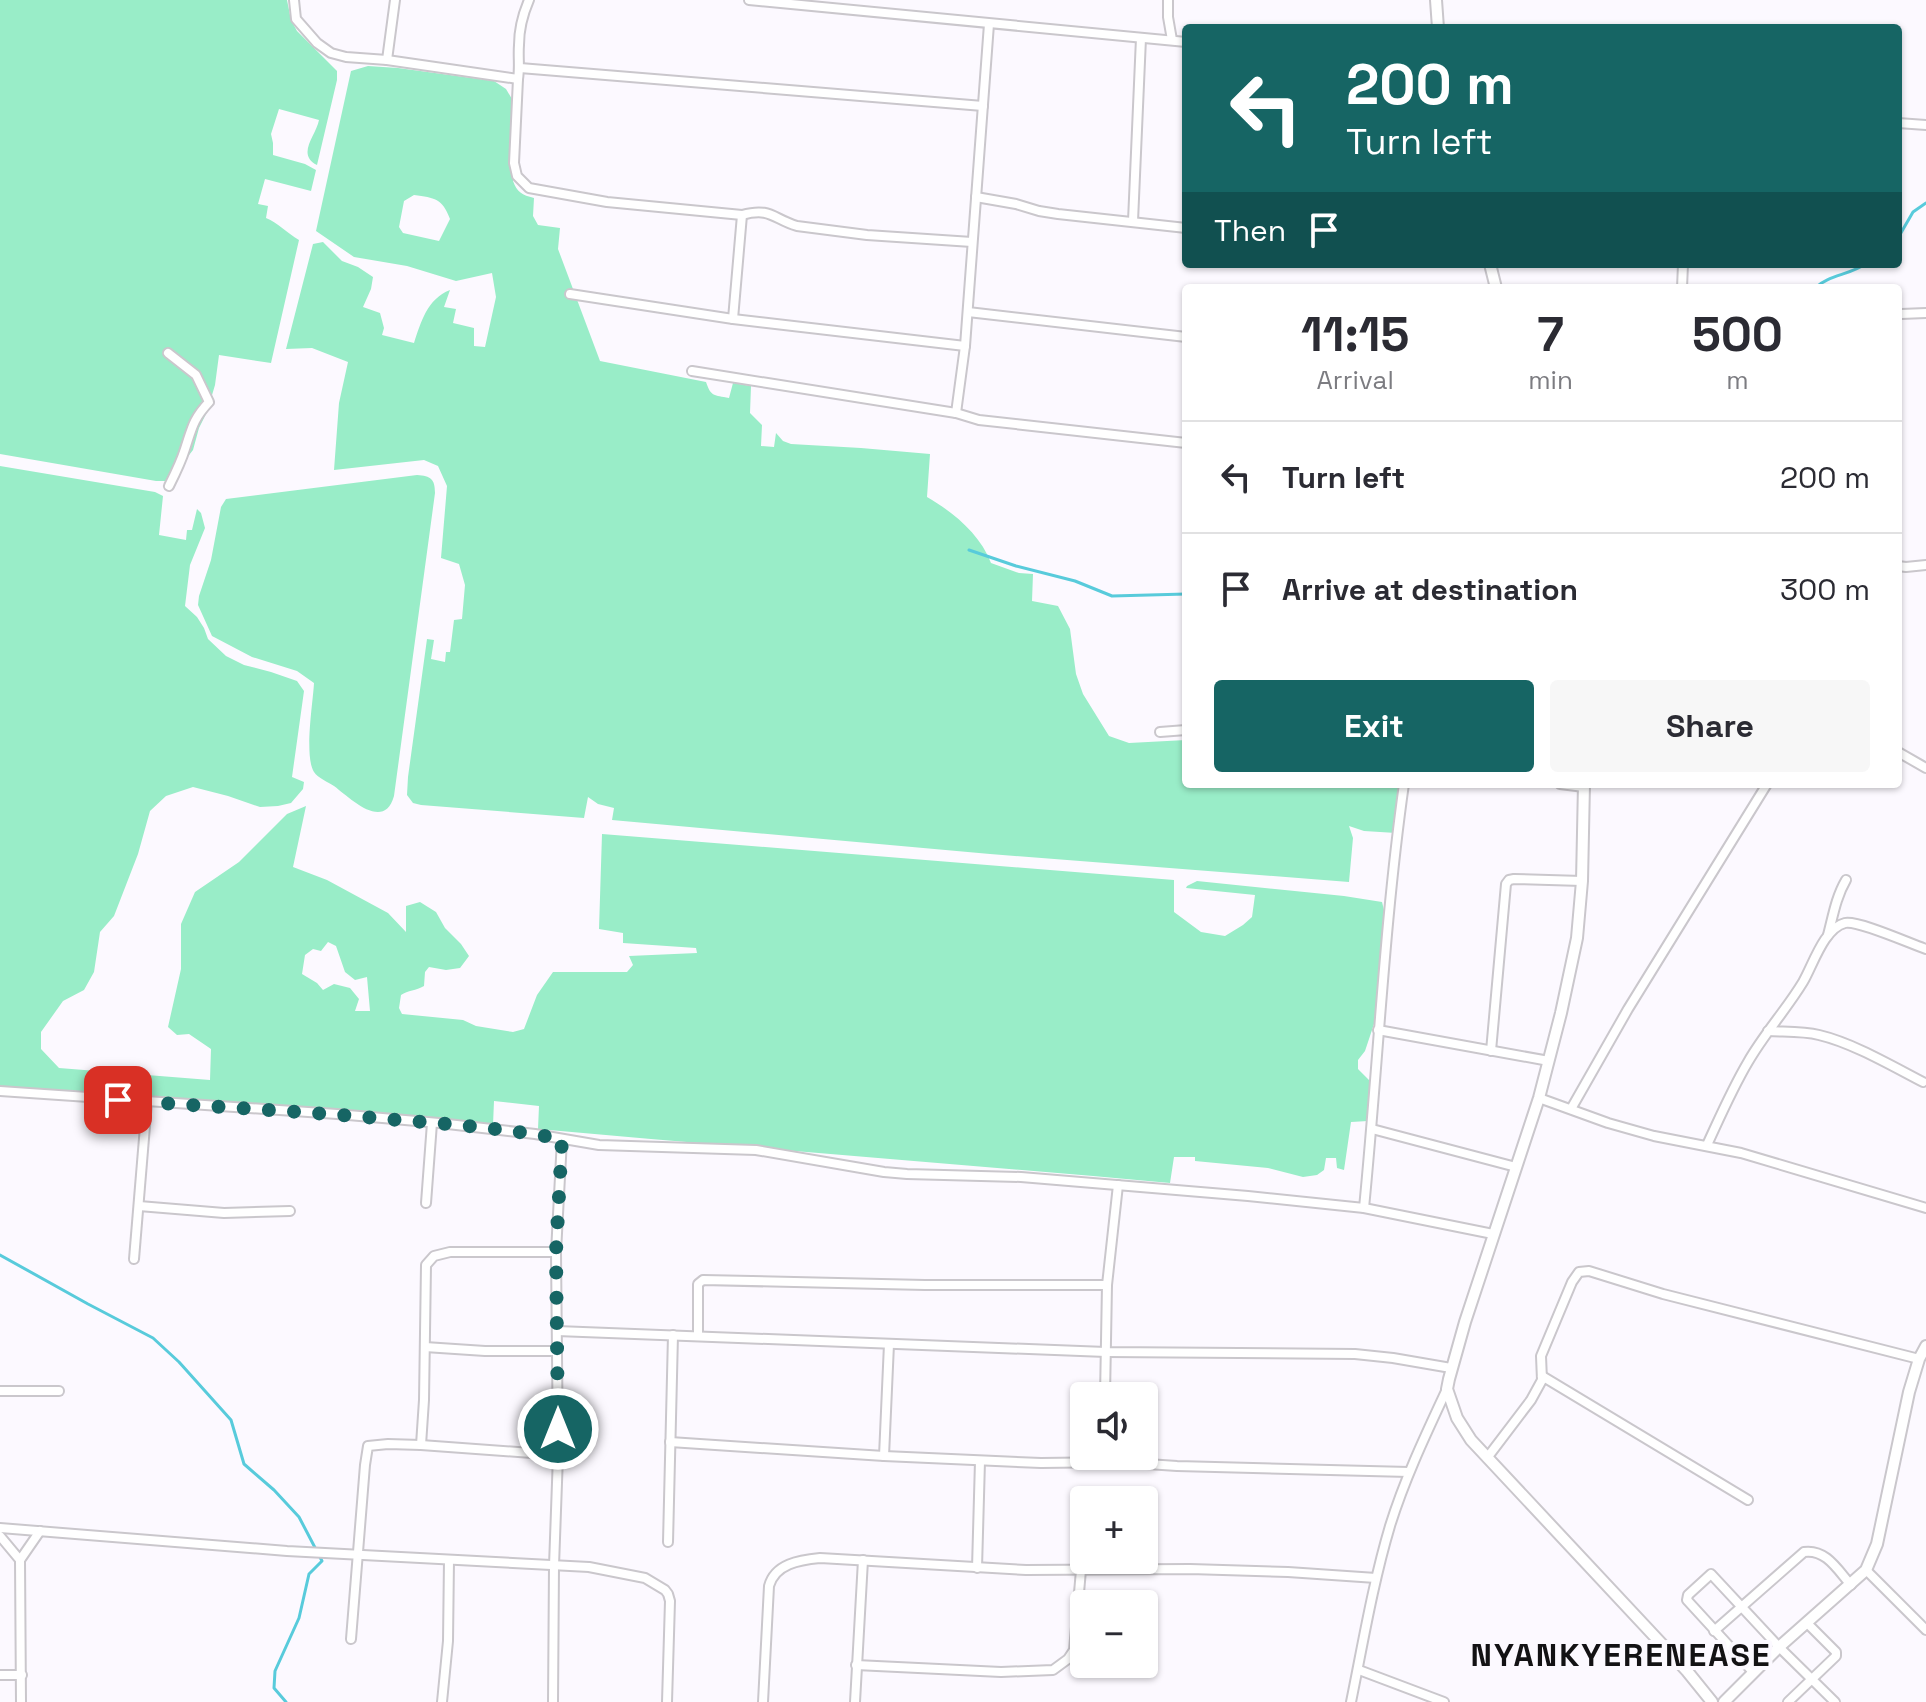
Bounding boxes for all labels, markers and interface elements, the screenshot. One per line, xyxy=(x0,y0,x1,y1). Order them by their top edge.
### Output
text: 200 m xyxy=(1346,49,1514,120)
icon: left xyxy=(1214,56,1318,160)
text: Turn left xyxy=(1346,119,1493,165)
icon: arrive xyxy=(1302,208,1346,252)
text: Then xyxy=(1214,211,1286,250)
text: 11:15 xyxy=(1301,304,1409,365)
text: 7 xyxy=(1537,304,1564,365)
text: 500 xyxy=(1692,304,1783,365)
text: Arrival xyxy=(1316,363,1394,397)
text: min xyxy=(1528,363,1573,397)
text: m xyxy=(1726,363,1749,397)
icon: left xyxy=(1214,455,1258,499)
text: Turn left xyxy=(1282,458,1405,497)
text: 200 m xyxy=(1780,458,1870,497)
icon: arrive xyxy=(1214,567,1258,611)
text: Arrive at destination xyxy=(1282,570,1578,609)
text: 300 m xyxy=(1780,570,1870,609)
button: Exit xyxy=(1214,680,1534,772)
button: Share xyxy=(1550,680,1870,772)
pin xyxy=(84,1066,152,1134)
icon: arrive xyxy=(96,1078,140,1122)
map controls xyxy=(1070,1382,1158,1678)
button: sound xyxy=(1070,1382,1158,1470)
position arrow xyxy=(516,1387,600,1471)
button: + xyxy=(1070,1486,1158,1574)
button: − xyxy=(1070,1590,1158,1678)
district label: NYANKYERENEASE xyxy=(1470,1635,1772,1675)

